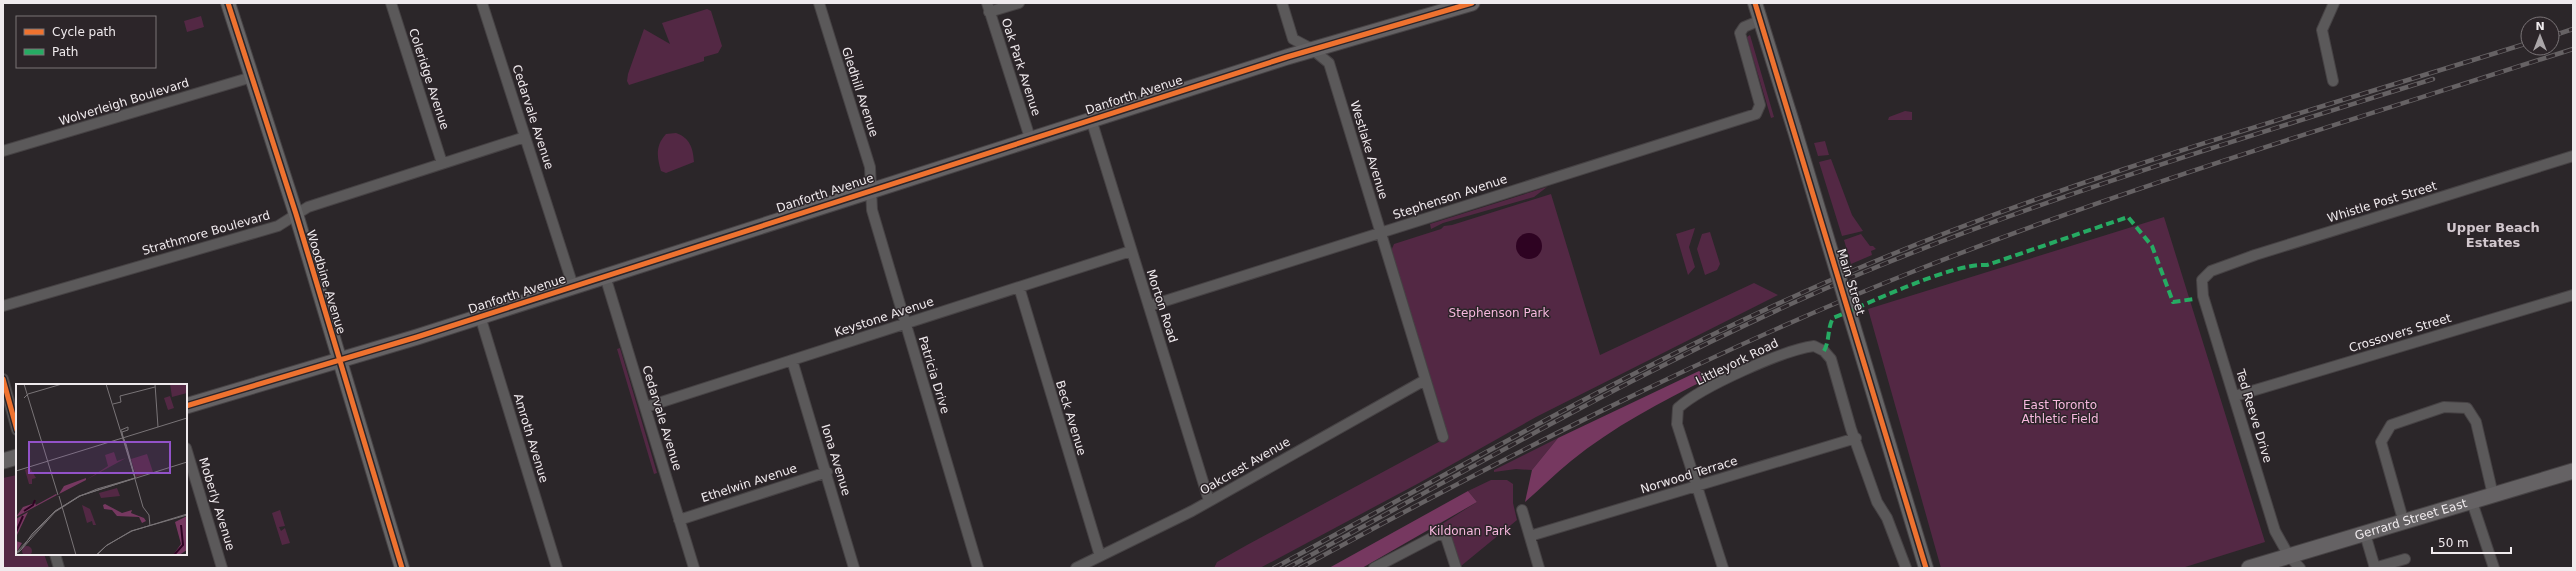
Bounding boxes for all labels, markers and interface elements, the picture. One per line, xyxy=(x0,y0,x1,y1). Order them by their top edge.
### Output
legend xyxy=(16,16,156,68)
street label: Oak Park Avenue xyxy=(999,16,1043,118)
north arrow xyxy=(2520,16,2560,56)
text: N xyxy=(2535,20,2545,33)
text: Cycle path xyxy=(52,25,116,39)
street label: Coleridge Avenue xyxy=(406,27,452,131)
text: Path xyxy=(52,45,78,59)
street label: Gledhill Avenue xyxy=(839,45,881,139)
street label: Cedarvale Avenue xyxy=(509,63,557,171)
street label: Danforth Avenue xyxy=(1084,73,1184,117)
street label: Wolverleigh Boulevard xyxy=(57,76,191,128)
street label: Westlake Avenue xyxy=(1347,99,1391,201)
street label: Danforth Avenue xyxy=(775,171,875,215)
street label: Stephenson Avenue xyxy=(1391,172,1509,222)
street label: Whistle Post Street xyxy=(2326,179,2439,225)
street label: Strathmore Boulevard xyxy=(140,208,272,258)
district label: Upper Beach Estates xyxy=(2446,220,2540,250)
street label: Woodbine Avenue xyxy=(304,228,348,336)
street label: Main Street xyxy=(1834,247,1868,317)
street label: Morton Road xyxy=(1144,268,1180,344)
street label: Danforth Avenue xyxy=(467,272,567,316)
street label: Keystone Avenue xyxy=(833,294,935,340)
park label: Stephenson Park xyxy=(1449,306,1549,320)
street label: Crossovers Street xyxy=(2347,311,2453,355)
street label: Patricia Drive xyxy=(916,335,952,415)
street label: Littleyork Road xyxy=(1693,336,1781,388)
street label: Cedarvale Avenue xyxy=(639,364,685,472)
street label: Ted Reeve Drive xyxy=(2233,367,2275,464)
street label: Beck Avenue xyxy=(1053,379,1089,457)
inset map xyxy=(16,384,187,555)
street label: Amroth Avenue xyxy=(511,392,551,484)
park label: East Toronto Athletic Field xyxy=(2021,398,2099,426)
street label: Iona Avenue xyxy=(818,422,854,498)
street label: Oakcrest Avenue xyxy=(1197,434,1293,498)
street label: Norwood Terrace xyxy=(1639,454,1739,496)
street label: Moberly Avenue xyxy=(196,456,238,552)
street label: Ethelwin Avenue xyxy=(699,461,799,505)
street label: Gerrard Street East xyxy=(2353,496,2469,543)
park label: Kildonan Park xyxy=(1429,524,1511,538)
scale bar xyxy=(2432,529,2511,555)
text: 50 m xyxy=(2438,536,2469,550)

